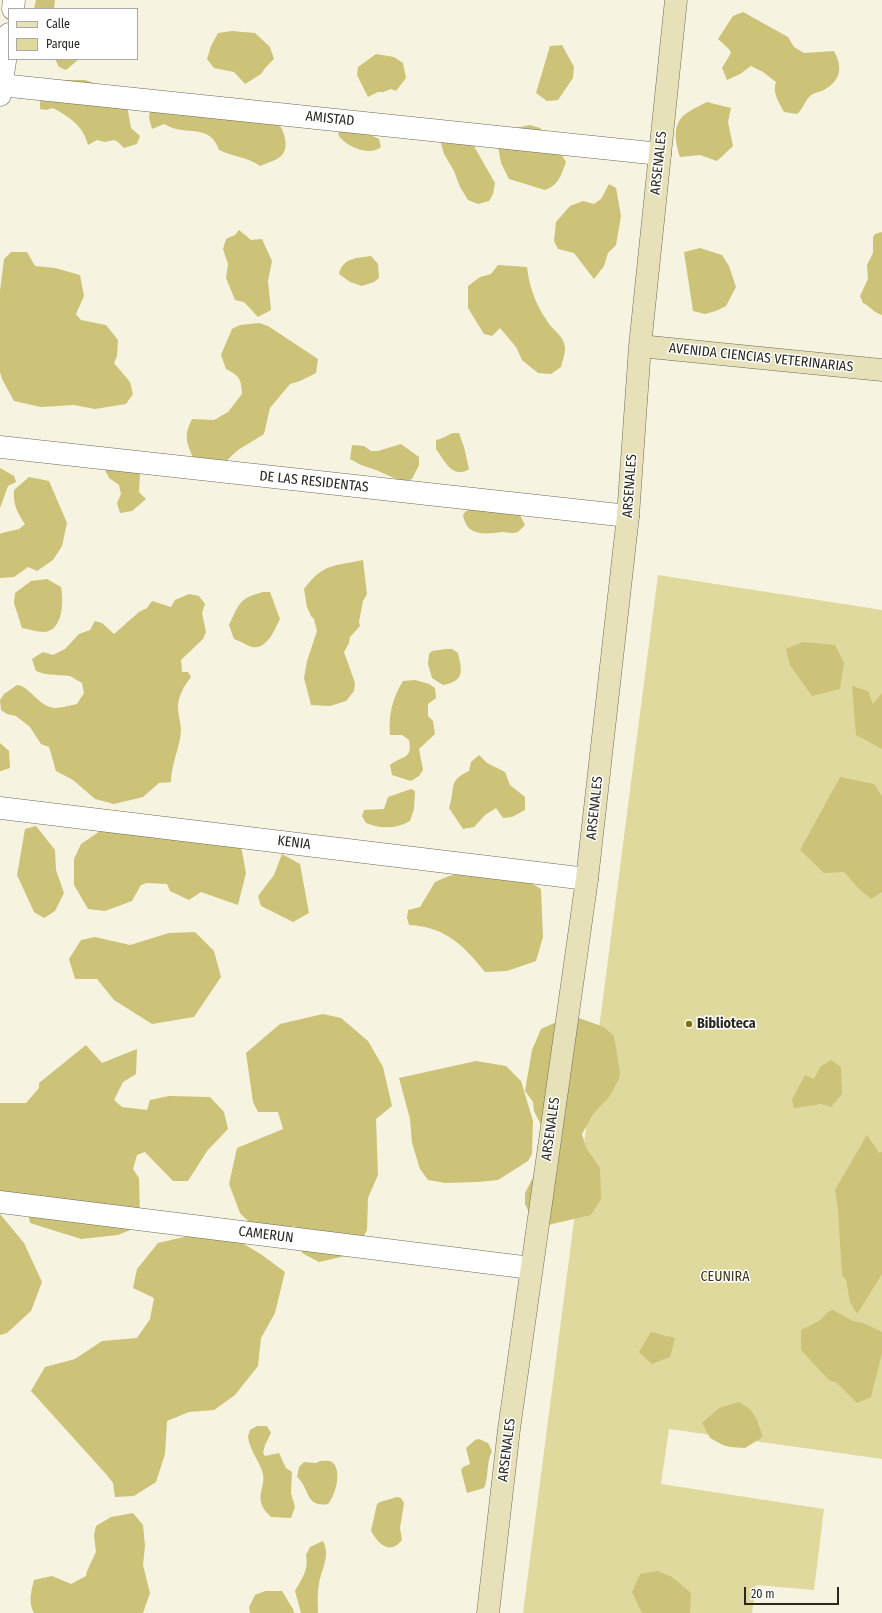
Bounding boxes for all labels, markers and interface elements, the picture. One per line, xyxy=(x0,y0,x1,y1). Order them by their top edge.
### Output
legend xyxy=(8,8,138,60)
text: Calle xyxy=(46,17,70,31)
text: Parque xyxy=(46,37,80,51)
street label: AMISTAD xyxy=(305,108,355,130)
street label: ARSENALES xyxy=(647,130,671,196)
street label: AVENIDA CIENCIAS VETERINARIAS xyxy=(668,340,854,376)
street label: ARSENALES xyxy=(619,454,641,518)
street label: DE LAS RESIDENTAS xyxy=(259,468,369,496)
street label: ARSENALES xyxy=(583,775,607,841)
street label: KENIA xyxy=(276,833,312,853)
place label: Biblioteca xyxy=(697,1016,756,1032)
marker: Biblioteca xyxy=(684,1019,694,1029)
street label: ARSENALES xyxy=(538,1096,564,1162)
street label: CAMERUN xyxy=(238,1223,294,1247)
park label: CEUNIRA xyxy=(700,1269,750,1285)
street label: ARSENALES xyxy=(495,1417,519,1483)
scale bar xyxy=(746,1579,841,1605)
text: 20 m xyxy=(751,1587,775,1601)

